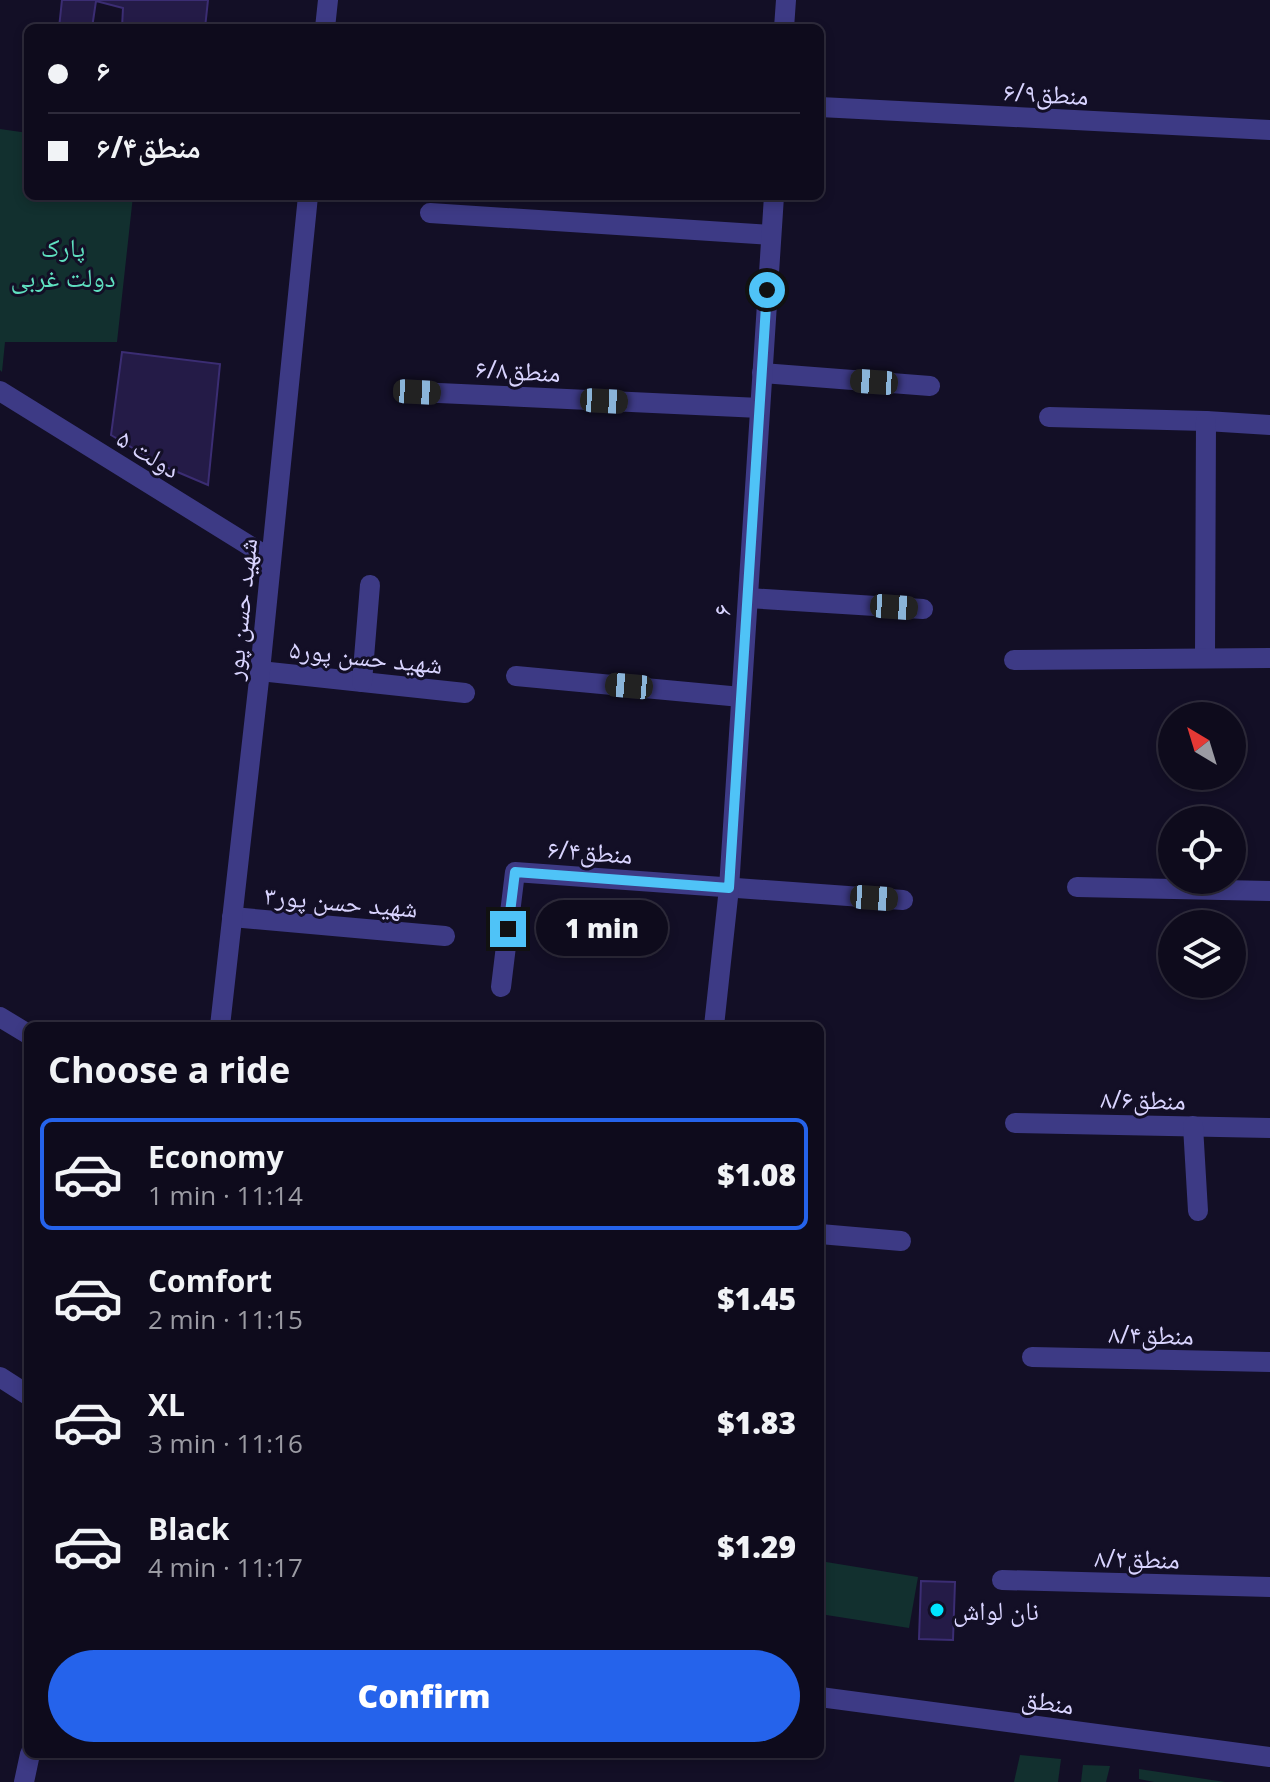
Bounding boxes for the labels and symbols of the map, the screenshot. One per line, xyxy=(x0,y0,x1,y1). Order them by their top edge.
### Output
street label: منطق۶/۹ xyxy=(1002,73,1090,113)
park label: پارک دولت غربی xyxy=(10,229,116,295)
route start xyxy=(749,272,785,308)
street label: منطق۶/۸ xyxy=(474,350,562,390)
car xyxy=(849,368,899,396)
car xyxy=(392,379,442,405)
car xyxy=(579,388,629,414)
street label: ۵ دولت xyxy=(111,420,187,486)
street label: شهید حسن پور xyxy=(215,536,265,683)
car xyxy=(869,593,919,621)
street label: ۶ xyxy=(703,603,739,617)
street label: شهید حسن پور۵ xyxy=(288,630,444,682)
car xyxy=(604,672,654,700)
north arrow xyxy=(1158,702,1246,790)
street label: منطق۶/۴ xyxy=(546,830,634,872)
street label: شهید حسن پور۳ xyxy=(263,876,419,926)
car xyxy=(849,884,899,912)
callout: 1 min xyxy=(536,901,668,957)
route end xyxy=(490,911,526,947)
street label: منطق۸/۶ xyxy=(1100,1080,1186,1118)
street label: منطق۸/۴ xyxy=(1108,1315,1194,1353)
street label: منطق۸/۲ xyxy=(1094,1539,1180,1577)
place label: نان لواش xyxy=(953,1592,1039,1628)
marker: نان لواش xyxy=(928,1601,946,1619)
street label: منطق xyxy=(1020,1680,1076,1722)

